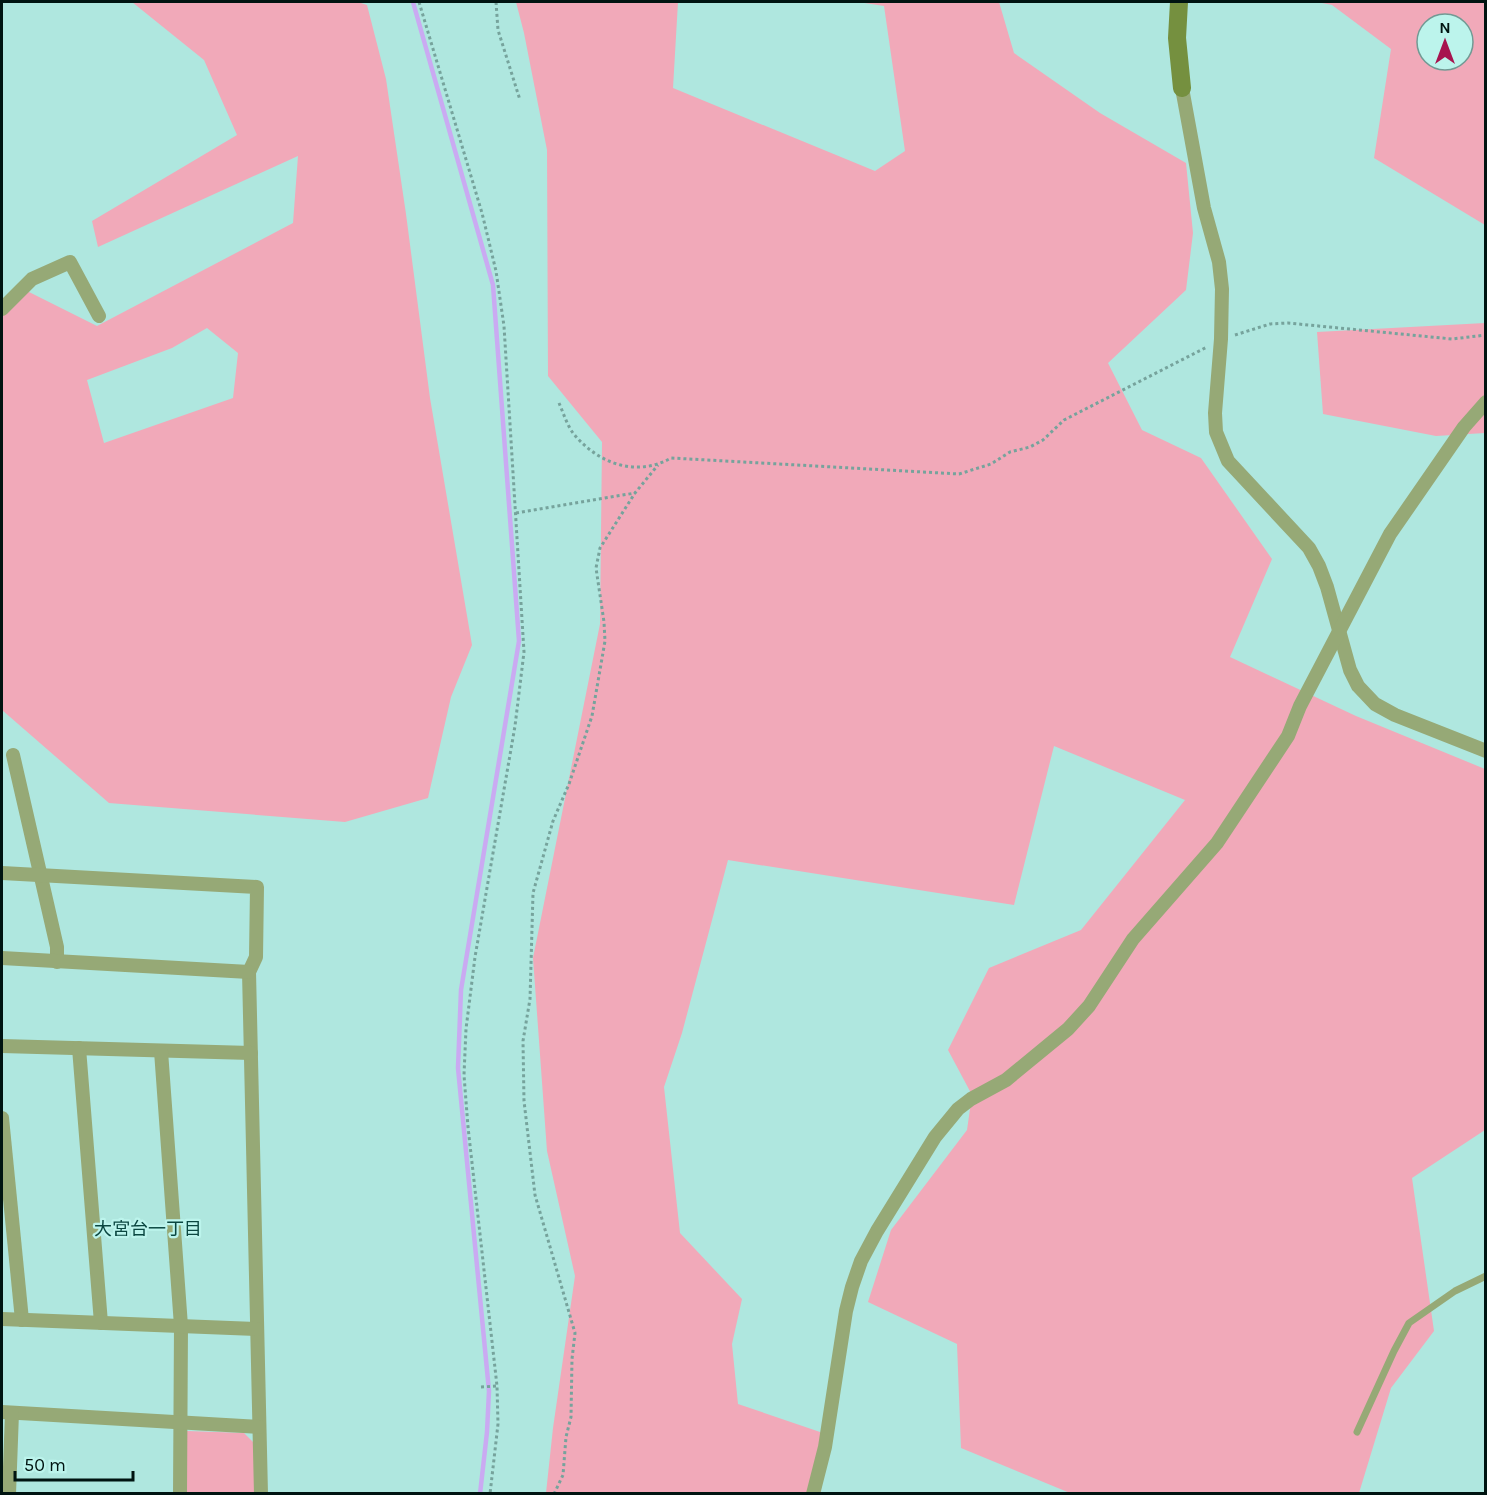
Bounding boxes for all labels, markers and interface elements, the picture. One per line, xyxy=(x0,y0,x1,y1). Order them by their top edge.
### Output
north arrow xyxy=(1415,12,1475,72)
text: N xyxy=(1439,18,1451,37)
district label: 大宮台一丁目 xyxy=(94,1218,202,1240)
scale bar xyxy=(15,1444,134,1482)
text: 50 m xyxy=(24,1454,66,1476)

